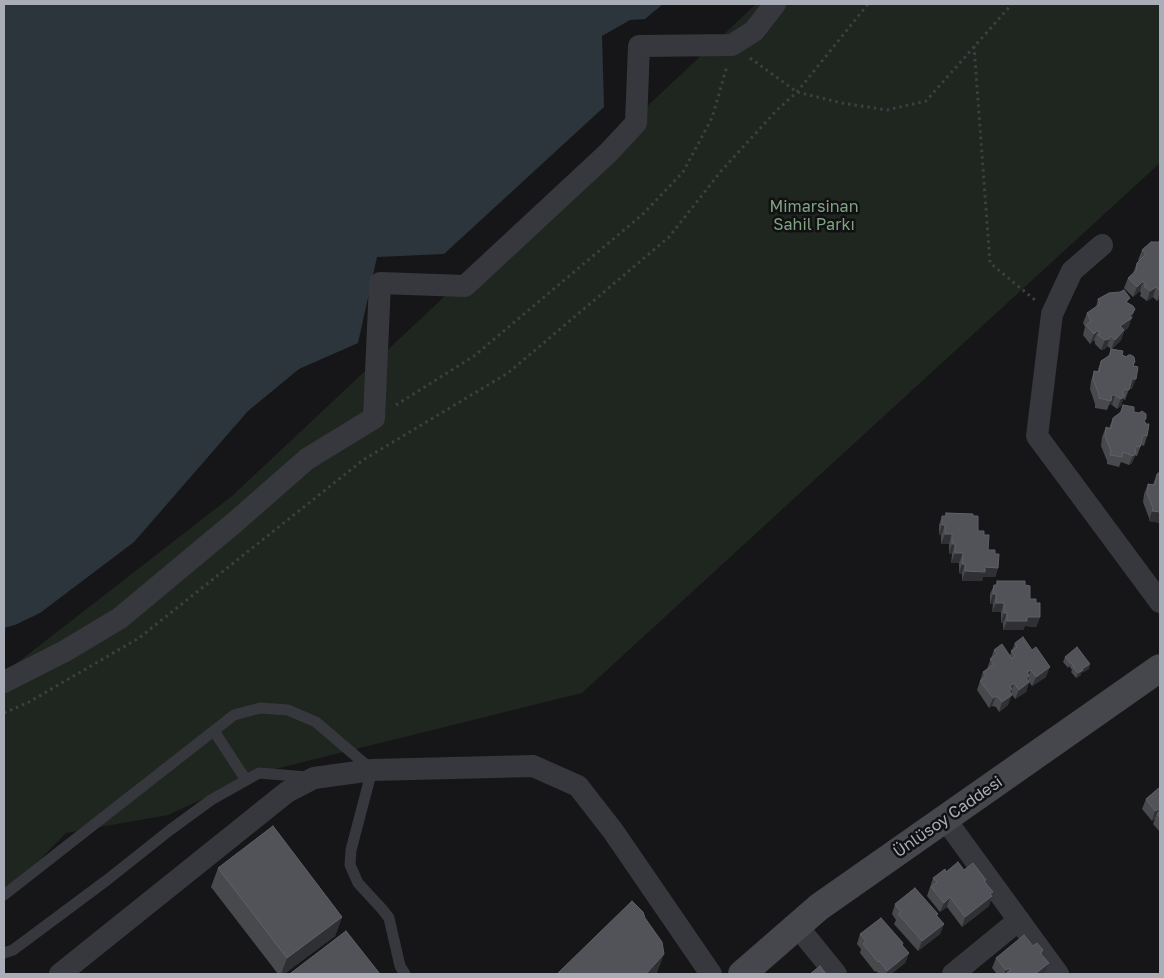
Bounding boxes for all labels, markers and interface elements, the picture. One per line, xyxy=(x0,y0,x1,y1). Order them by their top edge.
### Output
park label: Mimarsinan Sahil Parkı xyxy=(770,197,858,235)
street label: Ünlüsoy Caddesi xyxy=(890,772,1006,862)

